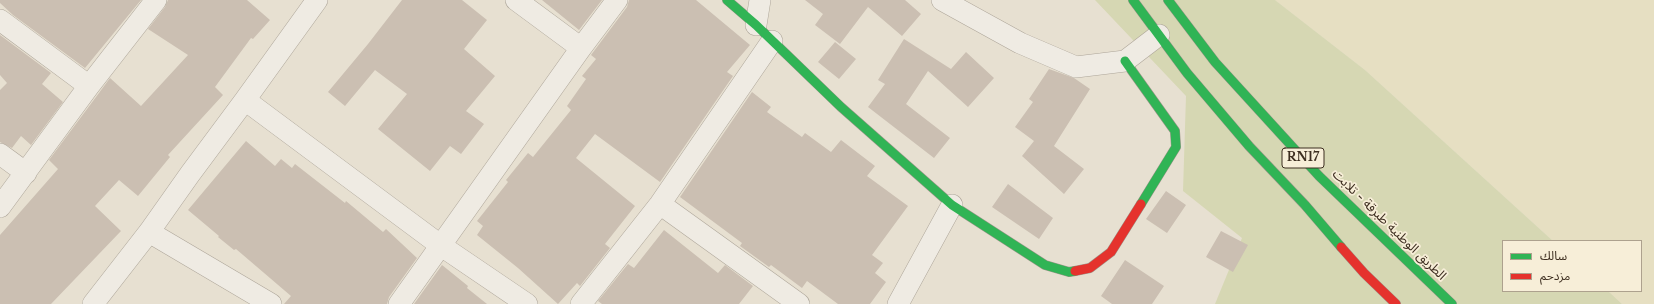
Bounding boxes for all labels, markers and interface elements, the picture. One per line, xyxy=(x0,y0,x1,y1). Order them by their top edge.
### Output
road number: RN17 xyxy=(1282,148,1324,168)
street label: الطريق الوطنية طبرقة - تلابت xyxy=(1329,166,1449,284)
legend xyxy=(1502,240,1642,292)
text: سالك xyxy=(1540,248,1567,263)
text: مزدحم xyxy=(1540,268,1570,283)

